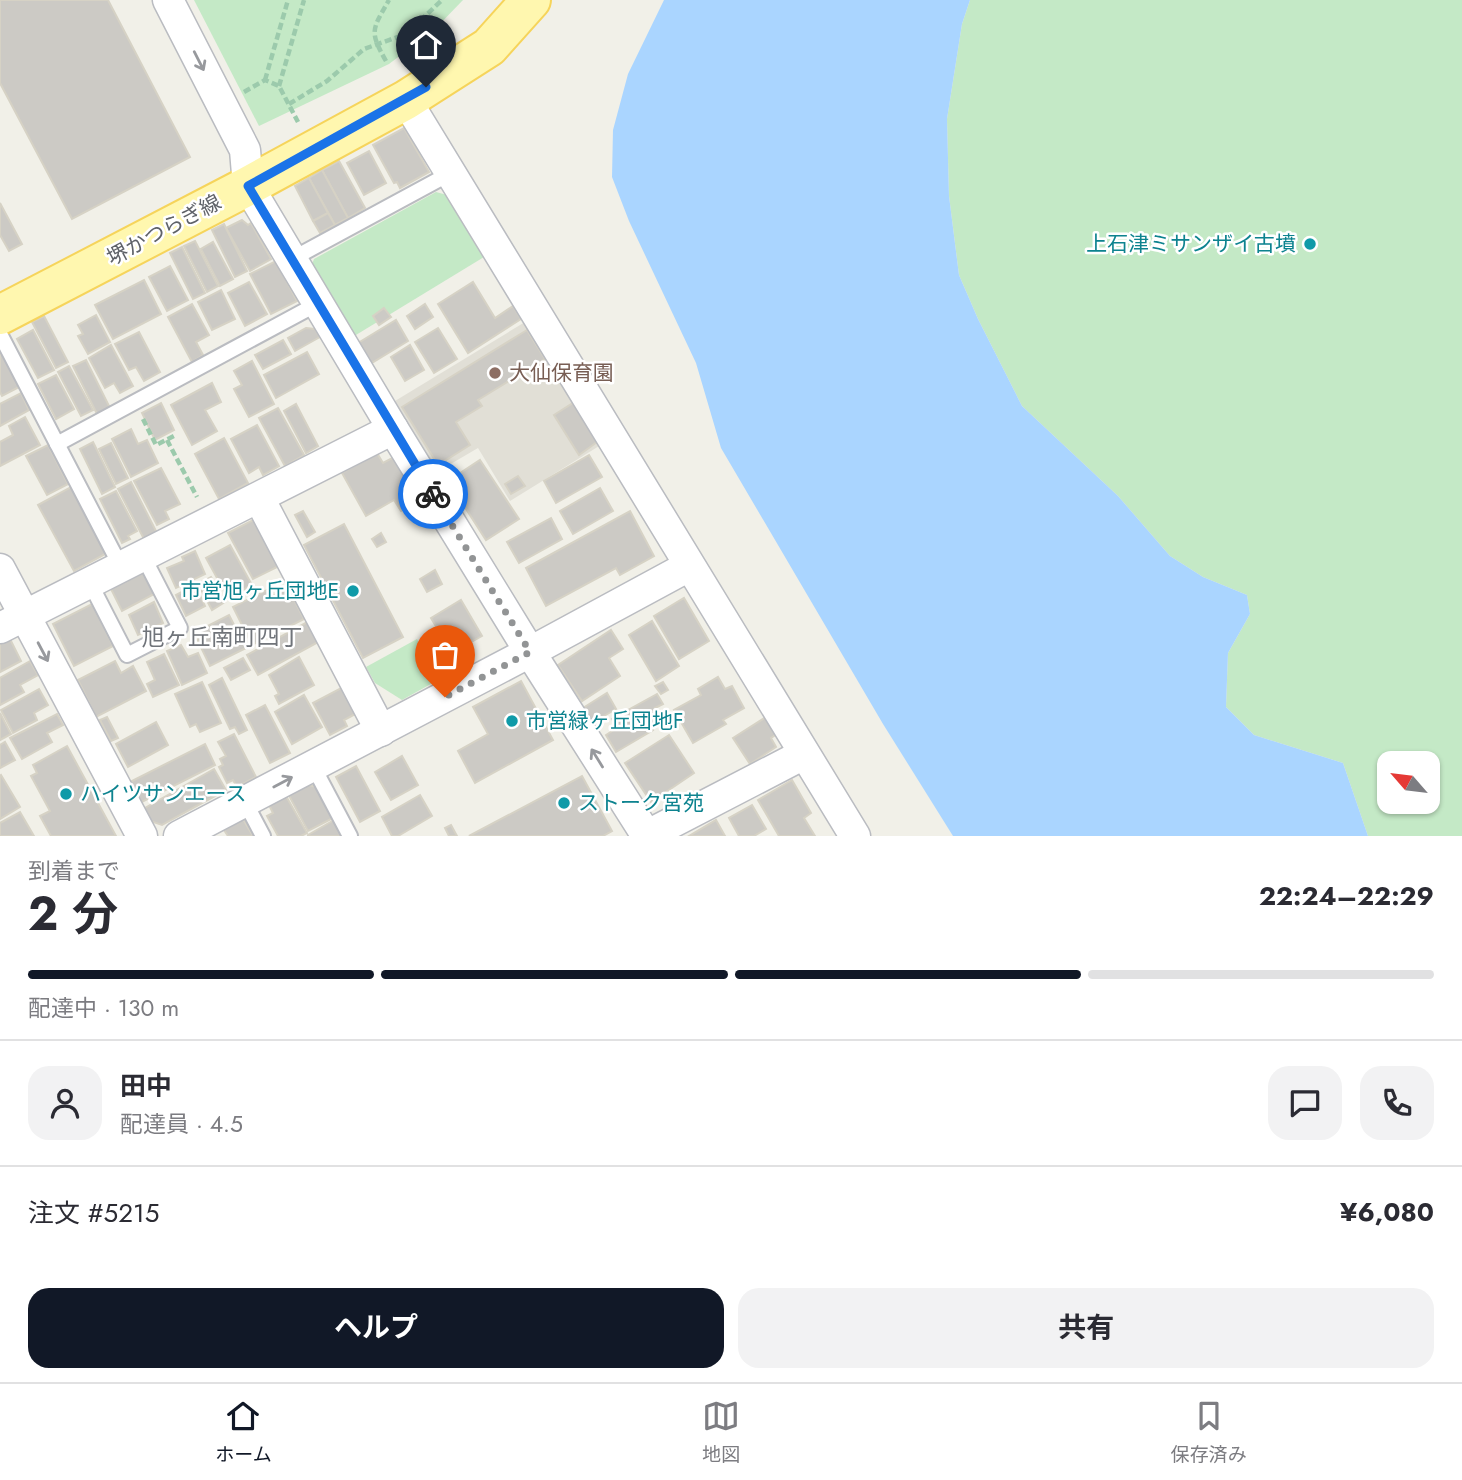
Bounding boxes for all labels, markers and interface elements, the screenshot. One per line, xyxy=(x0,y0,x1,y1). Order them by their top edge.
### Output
pin xyxy=(396,15,456,87)
icon: home xyxy=(407,26,445,64)
one-way arrow xyxy=(193,50,207,70)
street label: 堺かつらぎ線 xyxy=(101,187,227,273)
place label: 上石津ミサンザイ古墳 xyxy=(1086,229,1296,259)
marker: 上石津ミサンザイ古墳 xyxy=(1302,236,1318,252)
place label: 大仙保育園 xyxy=(509,358,614,388)
marker: 大仙保育園 xyxy=(487,365,503,381)
courier xyxy=(398,459,468,529)
icon: bike xyxy=(414,475,452,513)
place label: 市営旭ヶ丘団地E xyxy=(180,576,339,606)
marker: 市営旭ヶ丘団地E xyxy=(345,583,361,599)
district label: 旭ヶ丘南町四丁 xyxy=(142,620,303,654)
pin xyxy=(415,625,475,697)
icon: bag xyxy=(426,636,464,674)
one-way arrow xyxy=(36,641,50,661)
place label: 市営緑ヶ丘団地F xyxy=(526,706,684,736)
marker: 市営緑ヶ丘団地F xyxy=(504,713,520,729)
one-way arrow xyxy=(590,748,604,768)
north arrow xyxy=(1377,751,1440,814)
map controls xyxy=(1377,751,1440,814)
one-way arrow xyxy=(272,774,293,788)
place label: ハイツサンエース xyxy=(80,779,247,809)
marker: ハイツサンエース xyxy=(58,786,74,802)
place label: ストーク宮苑 xyxy=(578,788,704,818)
marker: ストーク宮苑 xyxy=(556,795,572,811)
text: 到着まで xyxy=(28,854,120,888)
text: 22:24–22:29 xyxy=(1259,877,1434,915)
text: 2 分 xyxy=(28,881,118,947)
text: 配達中 · 130 m xyxy=(28,991,179,1025)
button: person xyxy=(28,1066,102,1140)
button: chat xyxy=(1268,1066,1342,1140)
button: phone xyxy=(1360,1066,1434,1140)
text: 田中 xyxy=(120,1067,172,1105)
text: 配達員 · 4.5 xyxy=(120,1107,243,1141)
text: ¥6,080 xyxy=(1340,1193,1434,1231)
text: 注文 #5215 xyxy=(28,1194,159,1232)
button: ヘルプ xyxy=(28,1288,724,1368)
button: 共有 xyxy=(738,1288,1434,1368)
tab: ホーム xyxy=(215,1397,272,1468)
tab: 地図 xyxy=(702,1397,740,1468)
tab: 保存済み xyxy=(1171,1397,1247,1468)

